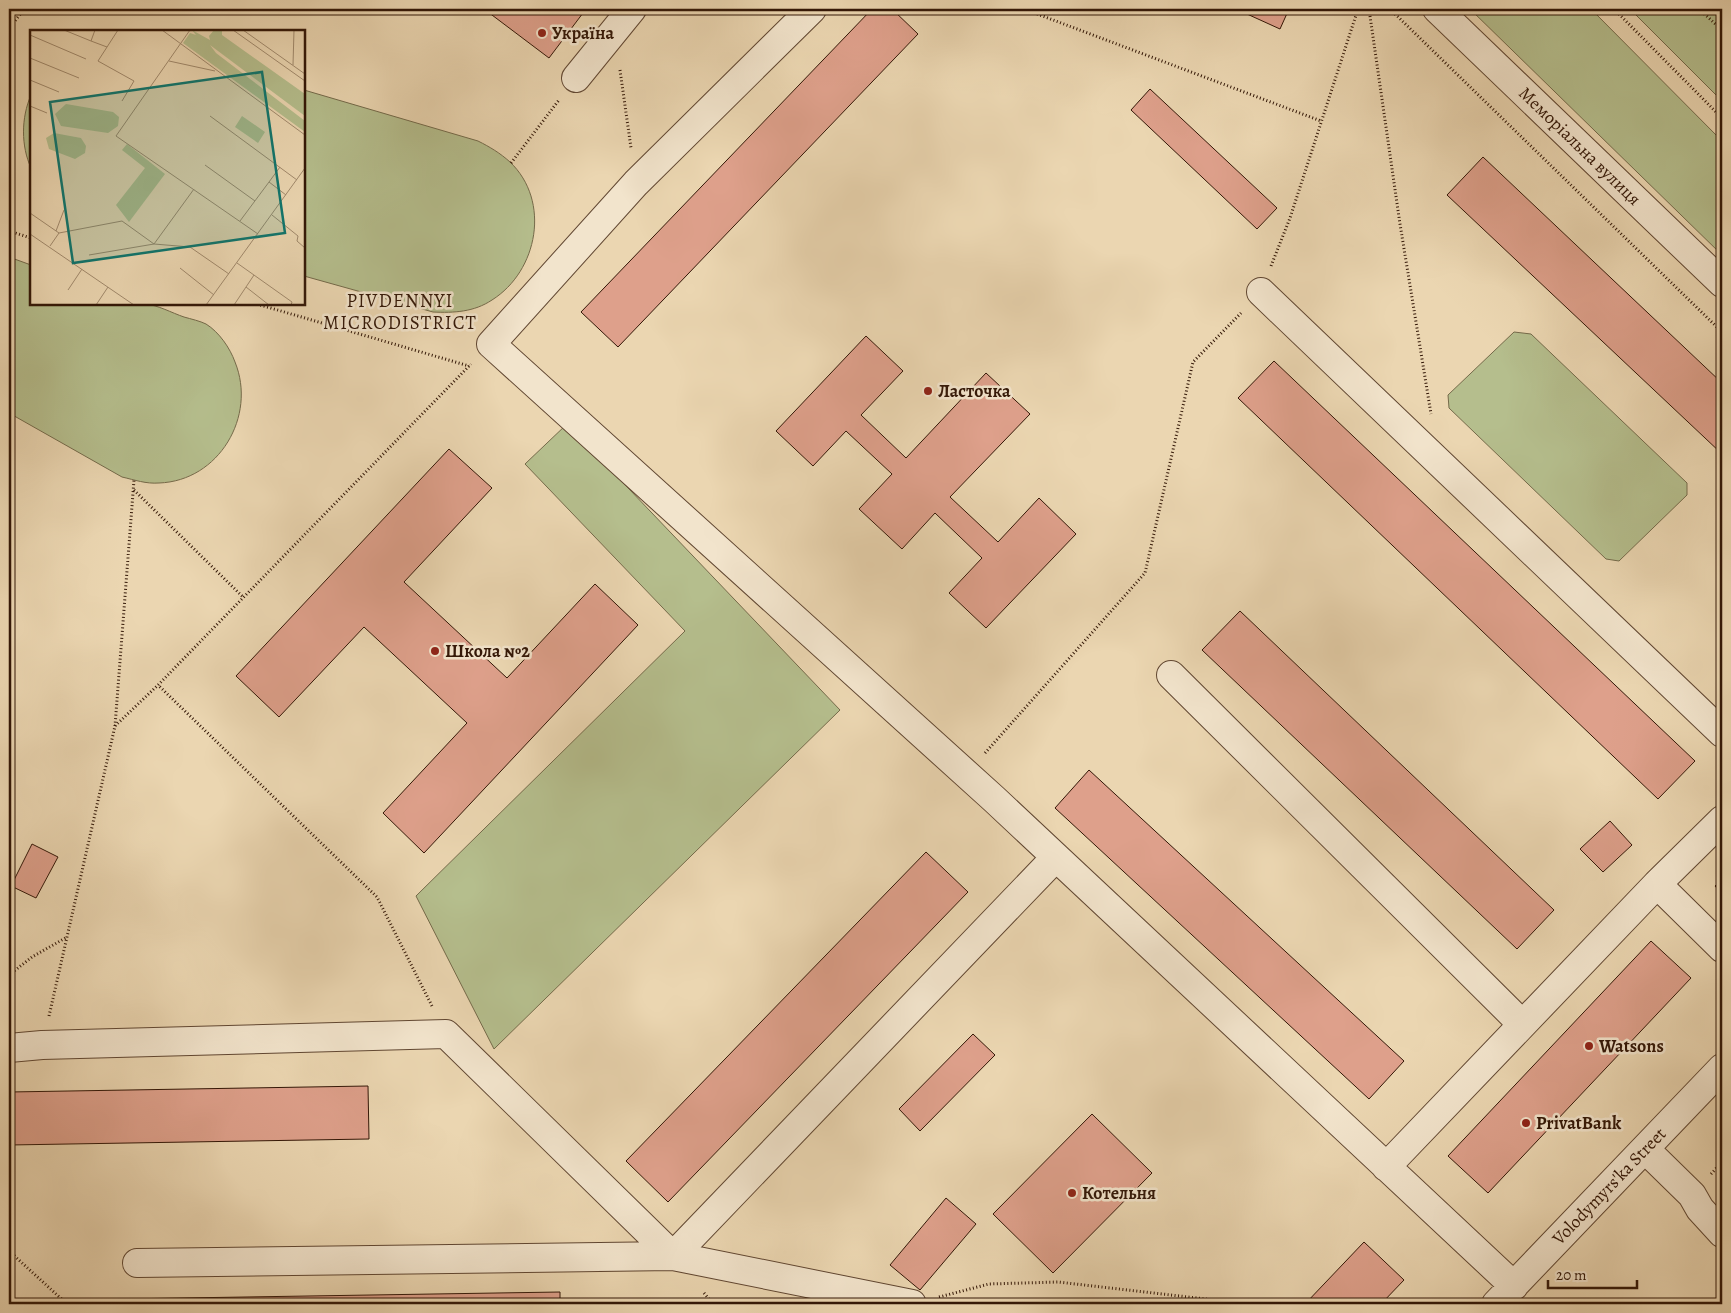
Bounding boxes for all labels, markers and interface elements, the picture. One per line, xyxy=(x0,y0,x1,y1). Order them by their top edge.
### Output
place label: Україна xyxy=(552,21,614,45)
marker: Україна xyxy=(536,27,548,39)
inset map xyxy=(30,30,305,305)
street label: Меморіальна вулиця xyxy=(1514,81,1646,211)
district label: PIVDENNYI MICRODISTRICT xyxy=(323,288,477,336)
place label: Ласточка xyxy=(938,379,1011,403)
marker: Ласточка xyxy=(922,385,934,397)
place label: Школа №2 xyxy=(445,639,530,663)
marker: Школа №2 xyxy=(429,645,441,657)
place label: Watsons xyxy=(1598,1034,1664,1058)
marker: Watsons xyxy=(1583,1040,1595,1052)
place label: PrivatBank xyxy=(1536,1111,1622,1135)
marker: PrivatBank xyxy=(1520,1117,1532,1129)
street label: Volodymyrs'ka Street xyxy=(1546,1122,1671,1251)
place label: Котельня xyxy=(1082,1181,1156,1205)
marker: Котельня xyxy=(1066,1187,1078,1199)
scale bar xyxy=(1548,1258,1637,1290)
text: 20 m xyxy=(1556,1265,1587,1285)

